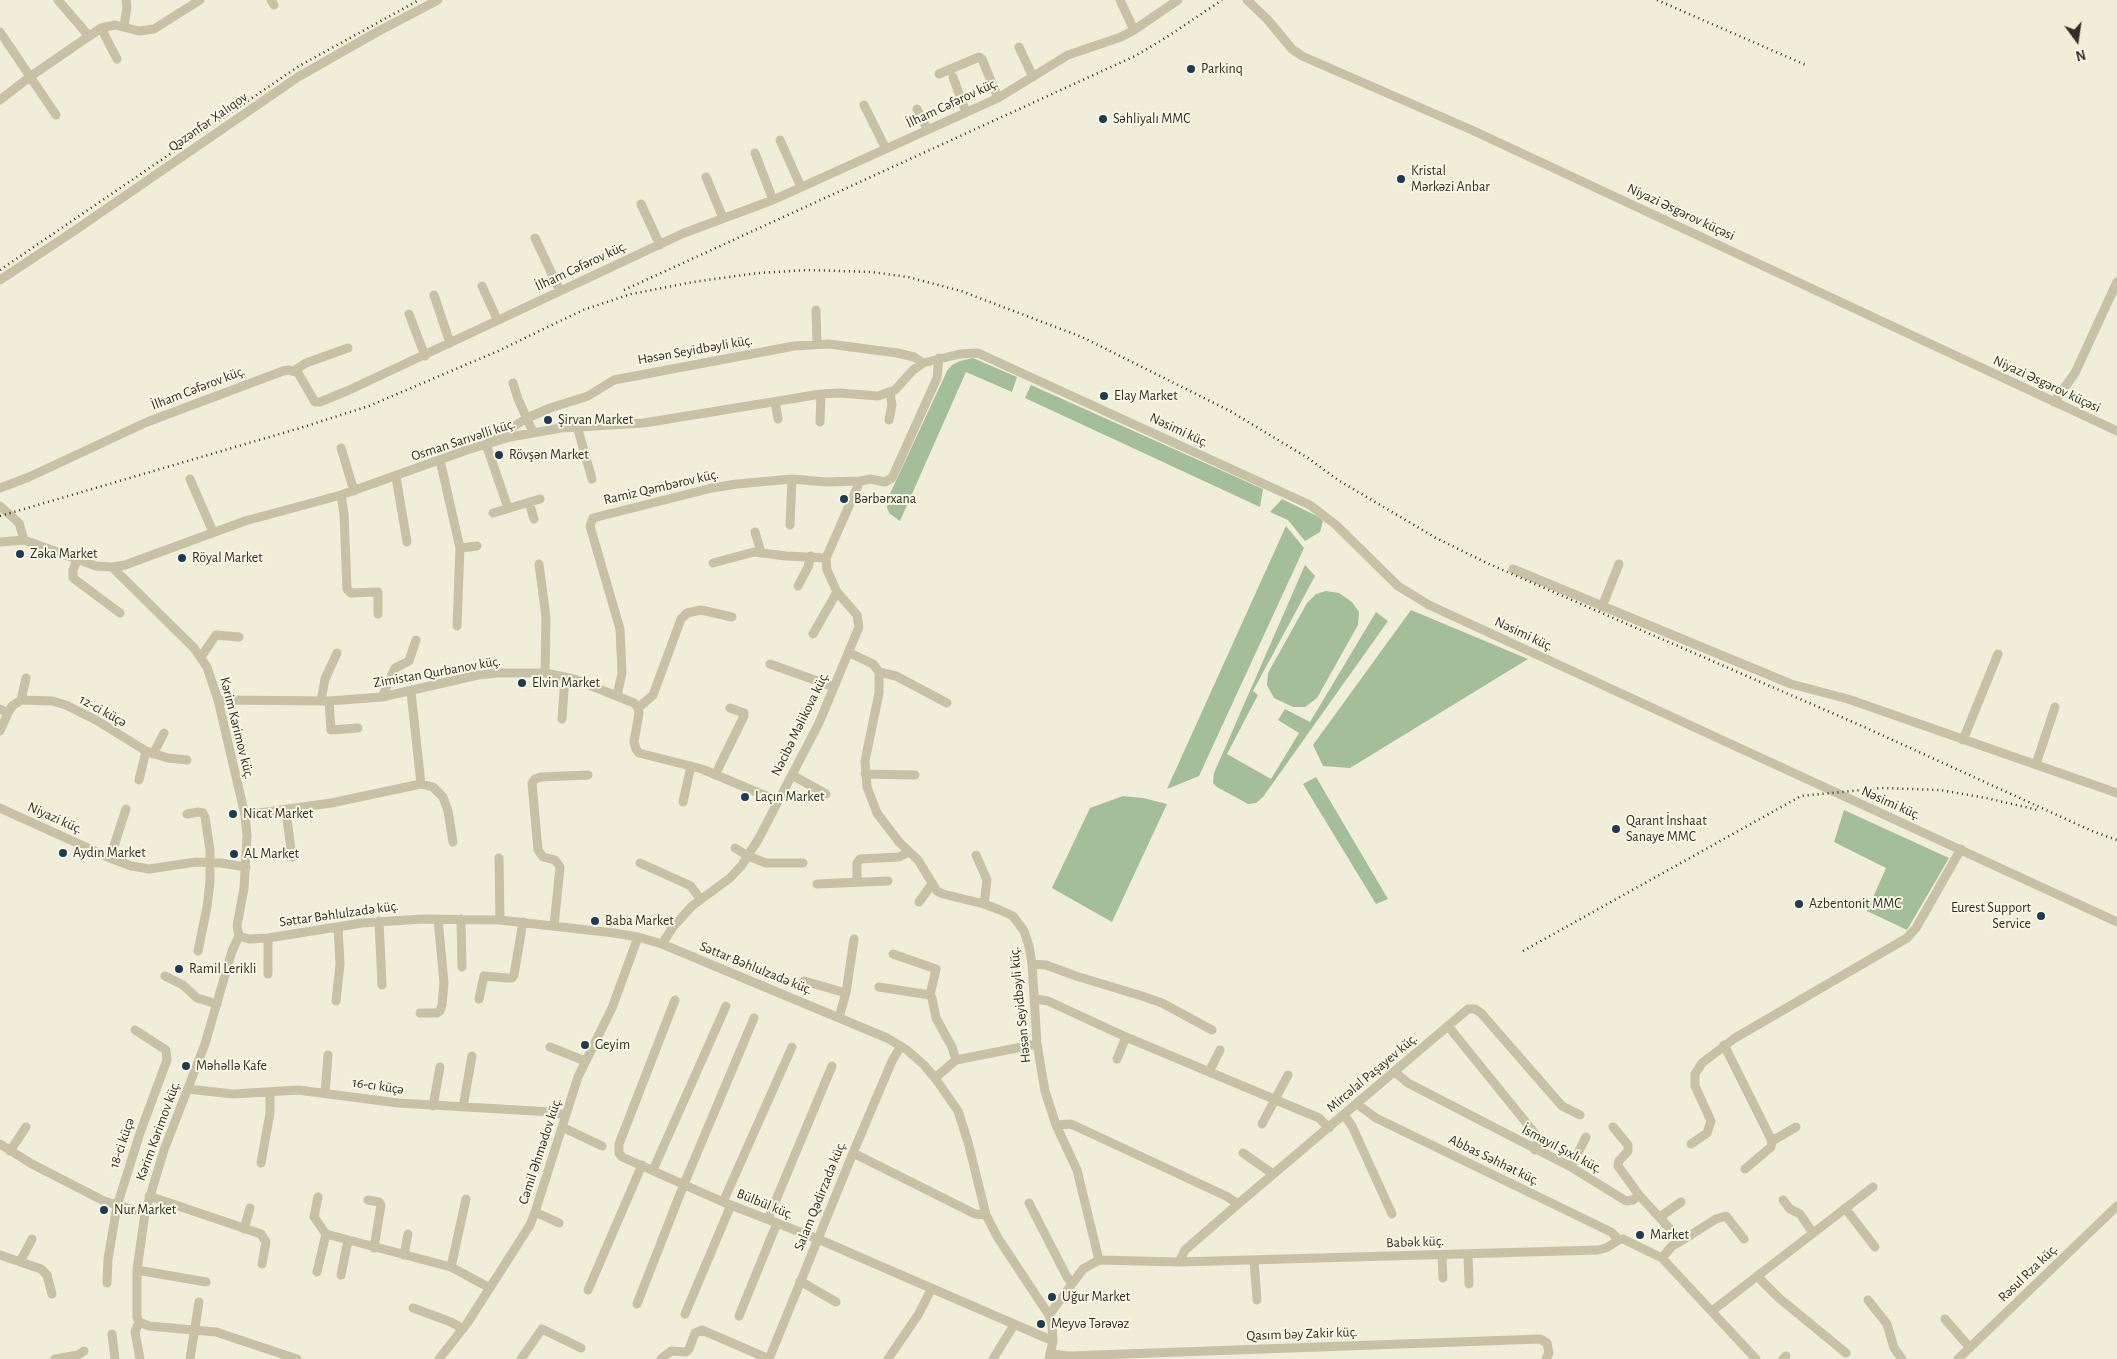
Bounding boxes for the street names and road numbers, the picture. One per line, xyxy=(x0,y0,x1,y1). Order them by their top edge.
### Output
street label: İlham Cəfərov küç. xyxy=(903,74,1001,132)
street label: Qəzənfər Xalıqov xyxy=(165,88,251,156)
street label: Niyazi Əsgərov küçəsi xyxy=(1625,180,1737,244)
street label: İlham Cəfərov küç. xyxy=(532,237,630,295)
street label: Həsən Seyidbəyli küç. xyxy=(636,332,754,368)
street label: Niyazi Əsgərov küçəsi xyxy=(1991,352,2103,416)
street label: İlham Cəfərov küç. xyxy=(149,362,247,414)
street label: Nəsimi küç. xyxy=(1147,409,1211,451)
street label: Osman Sarıvəlli küç. xyxy=(409,415,517,465)
street label: Ramiz Qəmbərov küç. xyxy=(602,466,720,508)
street label: Nəsimi küç. xyxy=(1492,613,1556,655)
street label: Zimistan Qurbanov küç. xyxy=(372,653,502,691)
street label: Nəcibə Məlikova küç. xyxy=(768,669,832,779)
street label: Kərim Kərimov küç. xyxy=(216,675,258,781)
street label: 12-ci küçə xyxy=(76,691,130,731)
street label: Nəsimi küç. xyxy=(1859,783,1923,823)
street label: Niyazi küç. xyxy=(25,798,85,838)
street label: Səttar Bəhlulzadə küç. xyxy=(278,897,400,931)
street label: Səttar Bəhlulzadə küç. xyxy=(697,938,815,998)
street label: Həsən Seyidbəyli küç. xyxy=(1006,946,1034,1064)
street label: Mircəlal Paşayev küç. xyxy=(1323,1030,1421,1116)
street label: 16-cı küçə xyxy=(351,1074,405,1098)
street label: Kərim Kərimov küç. xyxy=(132,1079,184,1183)
street label: Cəmil Əhmədov küç. xyxy=(515,1095,565,1207)
street label: 18-ci küçə xyxy=(106,1116,138,1170)
street label: İsmayıl Şıxlı küç. xyxy=(1519,1121,1605,1177)
street label: Abbas Səhhət küç. xyxy=(1446,1131,1542,1189)
street label: Salam Qədirzadə küç. xyxy=(790,1139,850,1253)
street label: Bülbül küç. xyxy=(734,1185,796,1223)
street label: Babək küç. xyxy=(1386,1233,1444,1251)
street label: Rəsul Rza küç. xyxy=(1995,1241,2061,1305)
street label: Qasım bəy Zakir küç. xyxy=(1246,1324,1358,1344)

